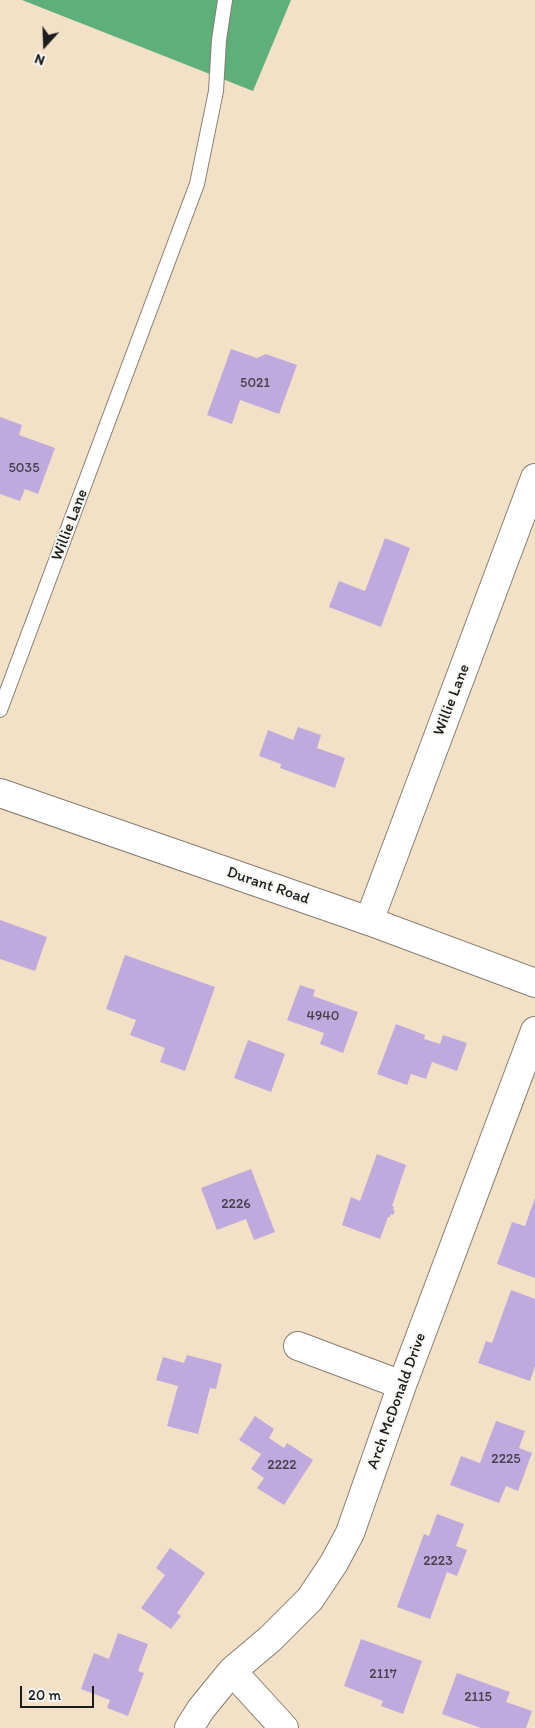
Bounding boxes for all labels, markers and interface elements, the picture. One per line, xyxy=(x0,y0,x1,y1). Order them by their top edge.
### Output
north arrow xyxy=(20,20,70,70)
text: N xyxy=(32,50,47,69)
house number: 5021 xyxy=(240,375,270,391)
house number: 5035 xyxy=(9,460,39,476)
street label: Willie Lane xyxy=(48,486,92,564)
street label: Willie Lane xyxy=(430,661,474,739)
street label: Durant Road xyxy=(224,863,312,909)
house number: 4940 xyxy=(307,1008,339,1024)
house number: 2226 xyxy=(221,1196,251,1212)
street label: Arch McDonald Drive xyxy=(363,1330,431,1472)
house number: 2225 xyxy=(491,1451,521,1467)
house number: 2222 xyxy=(267,1457,297,1473)
house number: 2223 xyxy=(423,1553,453,1569)
house number: 2117 xyxy=(369,1666,397,1682)
scale bar xyxy=(22,1676,96,1708)
text: 20 m xyxy=(28,1686,61,1704)
house number: 2115 xyxy=(464,1689,492,1705)

